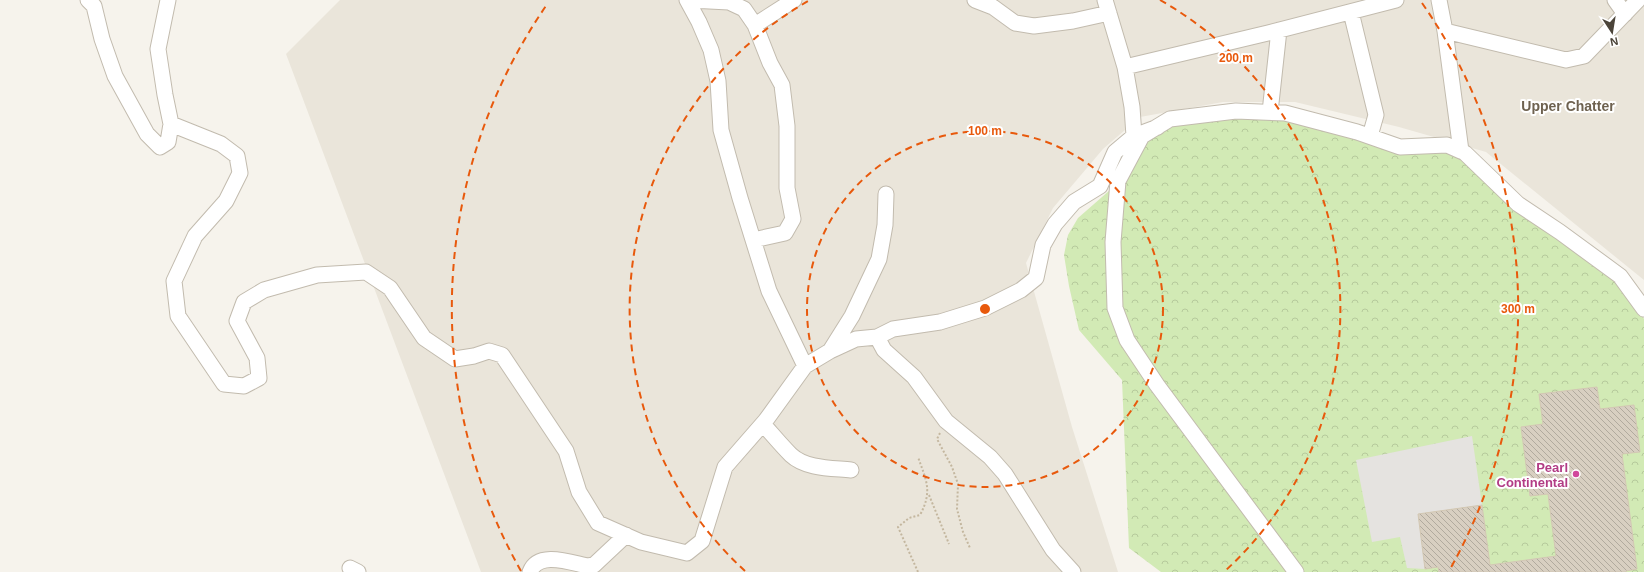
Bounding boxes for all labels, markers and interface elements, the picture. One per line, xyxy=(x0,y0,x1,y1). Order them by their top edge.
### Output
north arrow xyxy=(1592,12,1632,52)
text: N xyxy=(1609,35,1619,48)
text: 200 m xyxy=(1219,51,1253,65)
district label: Upper Chatter xyxy=(1521,98,1615,114)
text: 100 m xyxy=(968,124,1002,138)
centre of rings xyxy=(978,302,992,316)
text: 300 m xyxy=(1501,302,1535,316)
place label: Pearl Continental xyxy=(1497,460,1568,490)
marker: Pearl Continental xyxy=(1571,469,1581,479)

